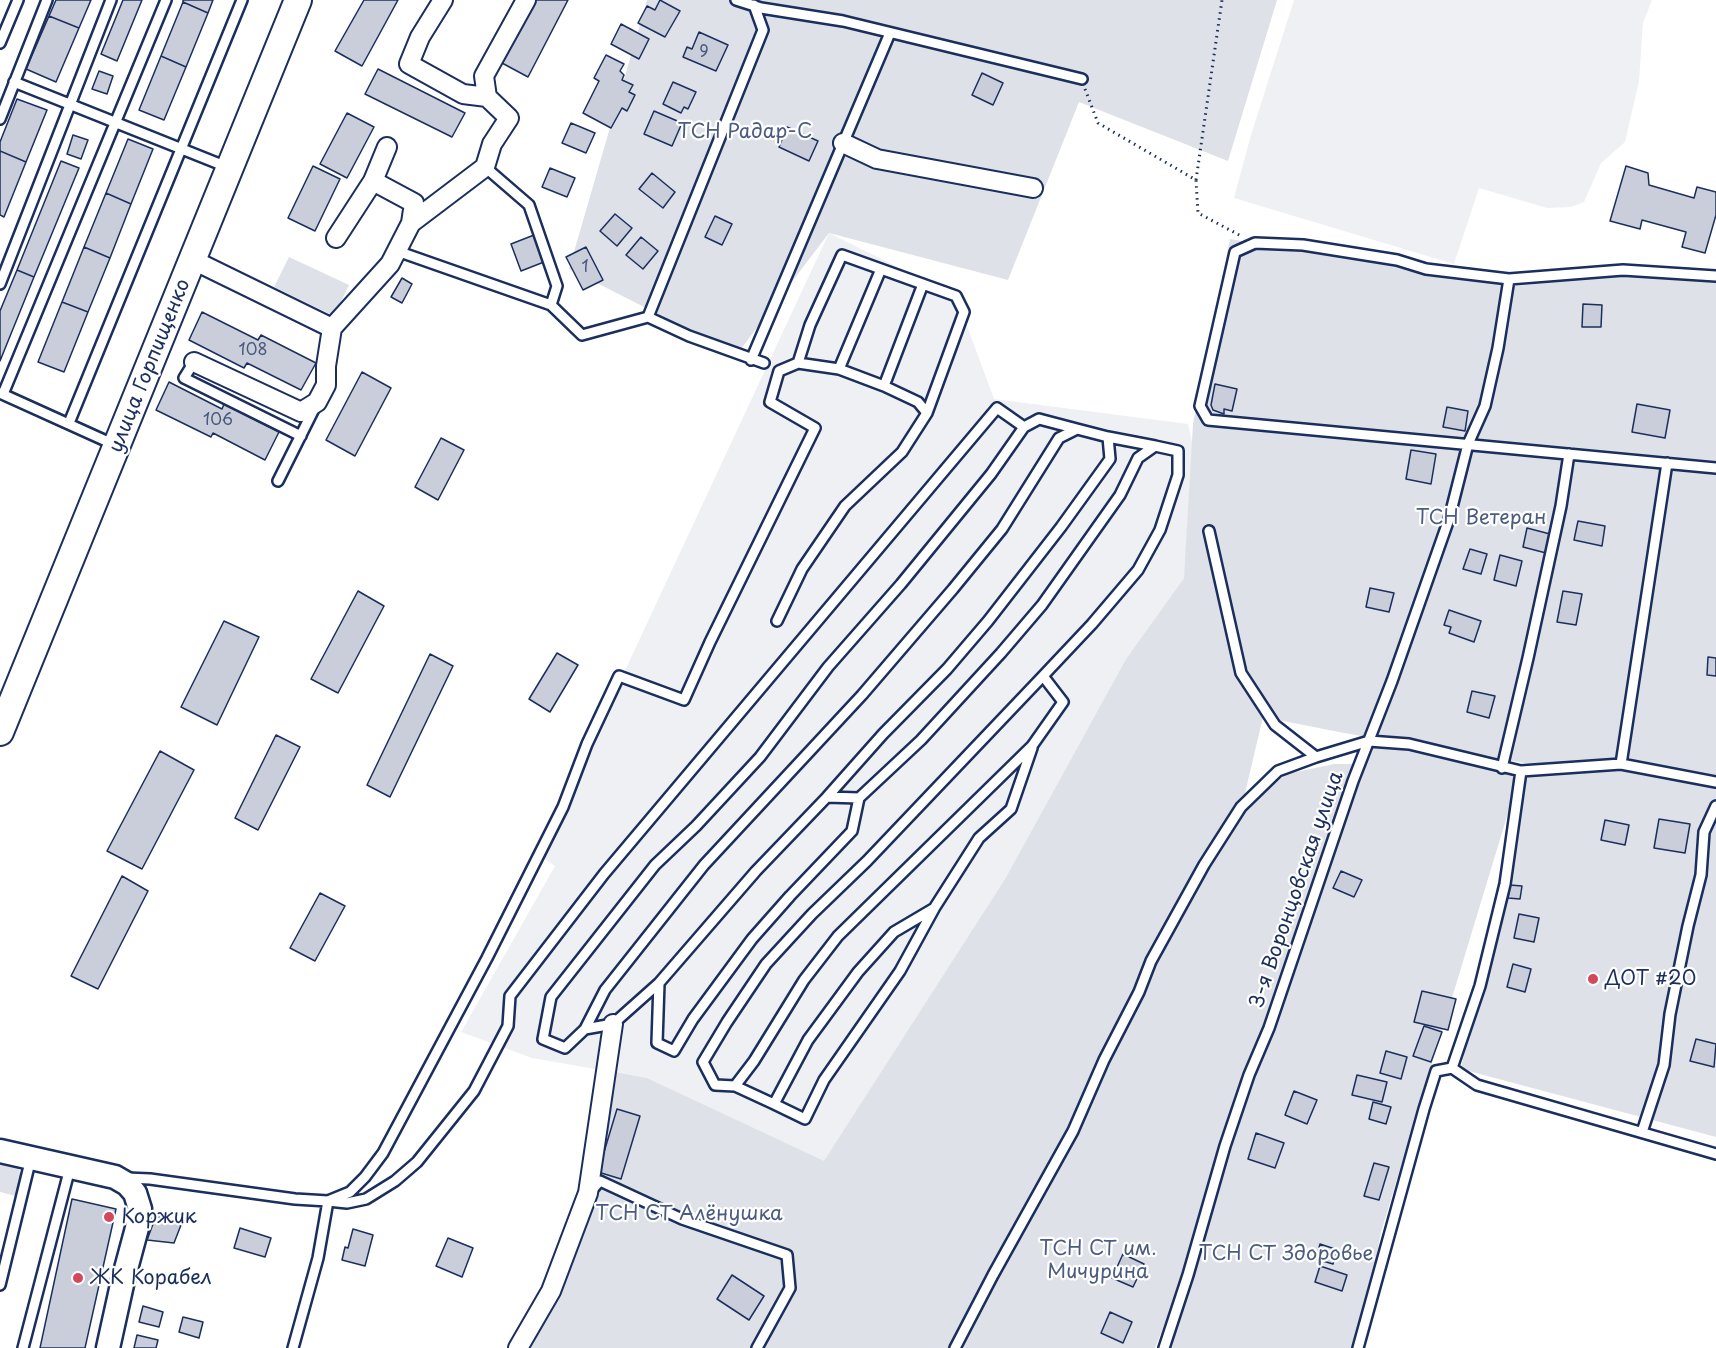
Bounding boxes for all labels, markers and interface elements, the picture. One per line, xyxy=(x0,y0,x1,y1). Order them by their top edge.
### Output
house number: 9 xyxy=(699,43,709,63)
park label: ТСН Радар-С xyxy=(678,120,812,144)
house number: 1 xyxy=(581,258,589,278)
street label: улица Горпищенко xyxy=(104,276,196,456)
house number: 108 xyxy=(239,341,267,361)
house number: 106 xyxy=(203,411,233,431)
park label: ТСН Ветеран xyxy=(1416,506,1546,530)
street label: 3-я Воронцовская улица xyxy=(1245,768,1349,1012)
place label: ДОТ #20 xyxy=(1605,967,1696,991)
marker: ДОТ #20 xyxy=(1586,972,1600,986)
park label: ТСН СТ Алёнушка xyxy=(595,1202,783,1226)
place label: Коржик xyxy=(121,1205,197,1229)
marker: Коржик xyxy=(102,1210,116,1224)
park label: ТСН СТ им. Мичурина xyxy=(1039,1237,1157,1284)
park label: ТСН СТ Здоровье xyxy=(1199,1242,1373,1266)
place label: ЖК Корабел xyxy=(90,1266,212,1290)
marker: ЖК Корабел xyxy=(71,1271,85,1285)

